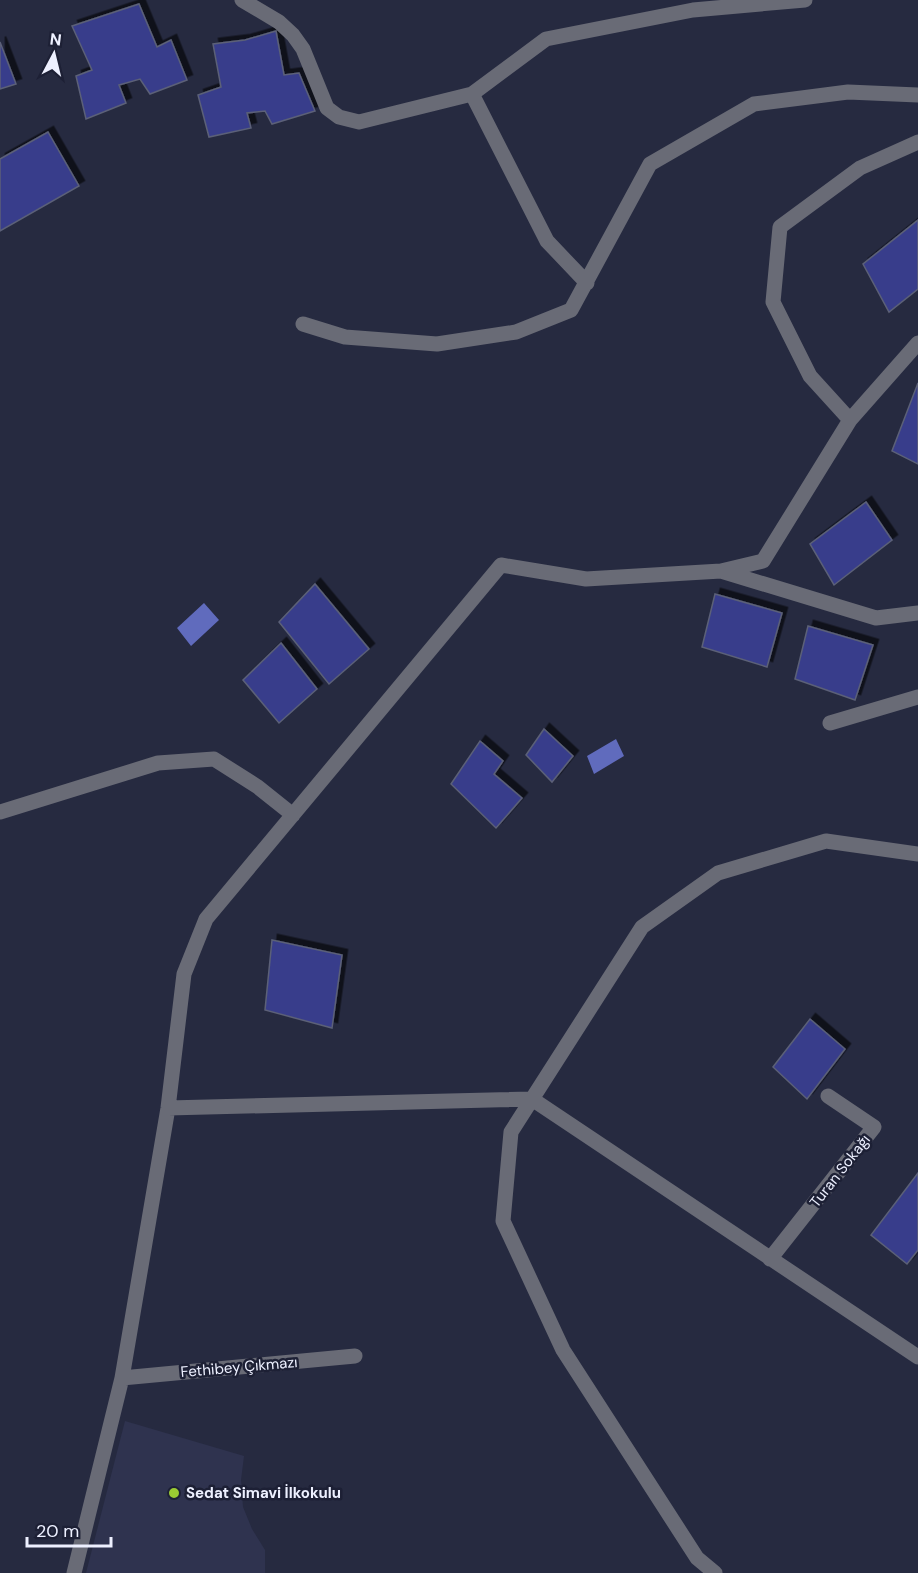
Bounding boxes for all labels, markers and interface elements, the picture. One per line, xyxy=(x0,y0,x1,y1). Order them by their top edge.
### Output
north arrow xyxy=(24,24,84,84)
text: N xyxy=(49,28,63,51)
street label: Turan Sokağı xyxy=(805,1130,875,1212)
street label: Fethibey Çıkmazı xyxy=(180,1352,298,1382)
place label: Sedat Simavi İlkokulu xyxy=(186,1483,341,1503)
marker: Sedat Simavi İlkokulu xyxy=(167,1486,181,1500)
scale bar xyxy=(27,1510,111,1548)
text: 20 m xyxy=(36,1519,79,1543)

